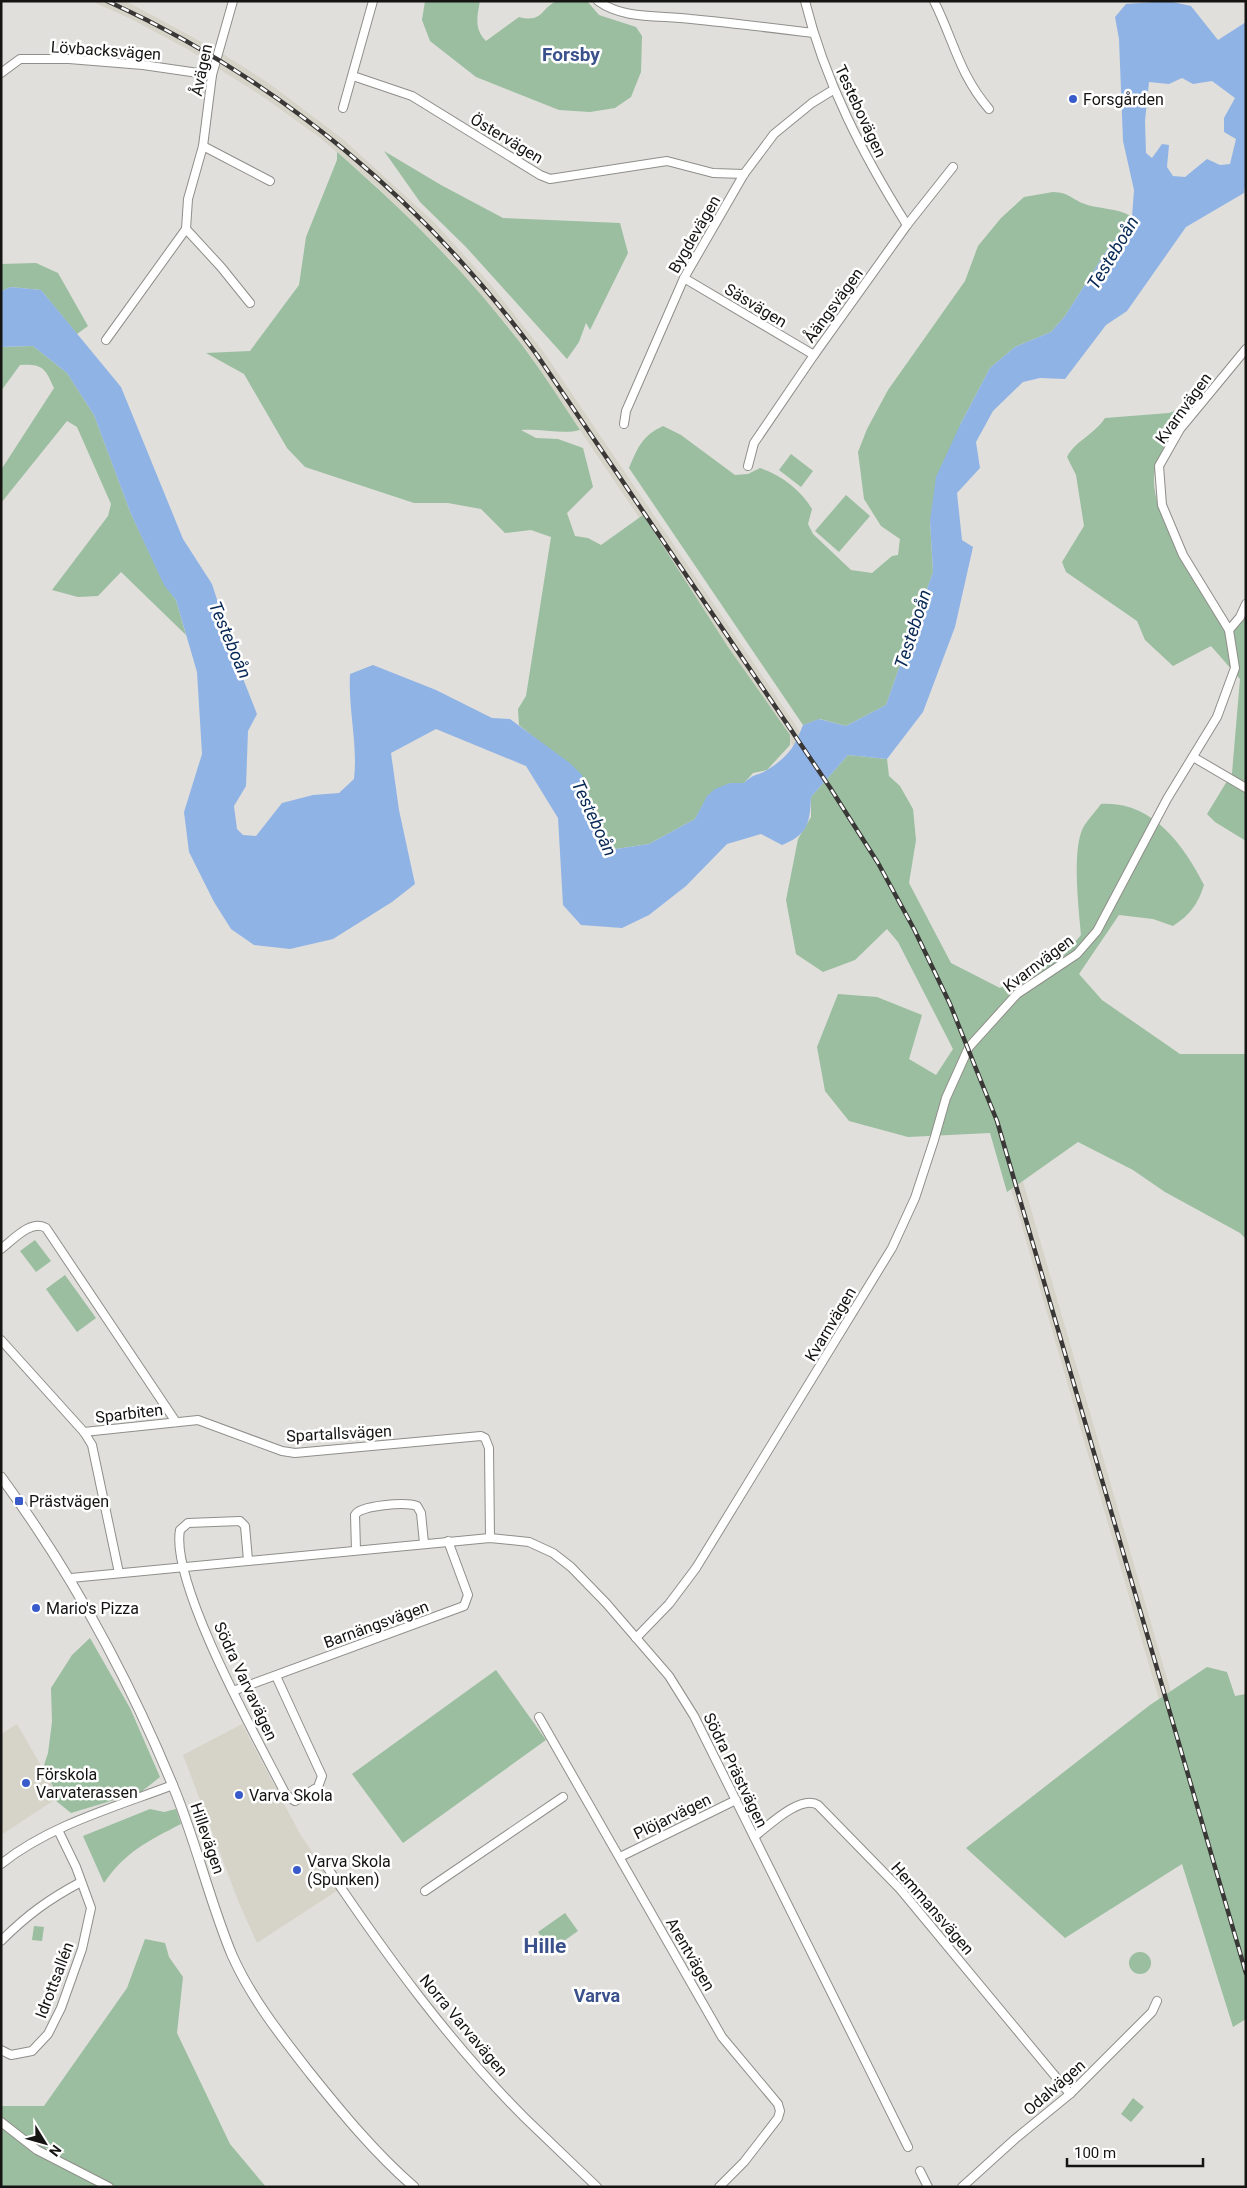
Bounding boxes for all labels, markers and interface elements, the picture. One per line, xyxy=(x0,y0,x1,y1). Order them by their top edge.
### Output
street label: Lövbacksvägen xyxy=(50,37,162,64)
street label: Åvägen xyxy=(186,42,216,98)
district label: Forsby xyxy=(542,43,600,66)
street label: Testebovägen xyxy=(831,62,890,160)
place label: Forsgården xyxy=(1083,90,1164,109)
marker: Forsgården xyxy=(1067,93,1079,105)
street label: Östervägen xyxy=(467,109,546,167)
street label: Bygdevägen xyxy=(665,192,724,276)
water label: Testeboån xyxy=(1083,212,1143,293)
street label: Åängsvägen xyxy=(799,264,867,346)
street label: Säsvägen xyxy=(721,279,790,331)
street label: Kvarnvägen xyxy=(1151,369,1215,447)
water label: Testeboån xyxy=(890,587,935,671)
water label: Testeboån xyxy=(205,598,256,682)
water label: Testeboån xyxy=(568,776,621,859)
street label: Kvarnvägen xyxy=(999,931,1077,996)
street label: Kvarnvägen xyxy=(801,1284,860,1365)
street label: Sparbiten xyxy=(94,1400,164,1427)
street label: Spartallsvägen xyxy=(286,1421,392,1446)
place label: Prästvägen xyxy=(29,1492,109,1511)
marker: Prästvägen xyxy=(13,1495,25,1507)
street label: Barnängsvägen xyxy=(321,1597,431,1652)
place label: Mario's Pizza xyxy=(46,1599,139,1618)
marker: Mario's Pizza xyxy=(30,1602,42,1614)
street label: Södra Varvavägen xyxy=(210,1619,281,1743)
street label: Södra Prästvägen xyxy=(700,1710,772,1831)
place label: Förskola Varvaterassen xyxy=(36,1765,138,1802)
marker: Förskola Varvaterassen xyxy=(20,1777,32,1789)
place label: Varva Skola xyxy=(249,1786,333,1805)
marker: Varva Skola xyxy=(233,1789,245,1801)
street label: Plöjarvägen xyxy=(630,1790,714,1843)
street label: Hillevägen xyxy=(186,1800,229,1876)
place label: Varva Skola (Spunken) xyxy=(307,1852,391,1889)
street label: Hemmansvägen xyxy=(887,1858,978,1958)
marker: Varva Skola (Spunken) xyxy=(291,1864,303,1876)
street label: Arentvägen xyxy=(662,1914,719,1994)
district label: Hille xyxy=(524,1934,566,1958)
street label: Idrottsallén xyxy=(31,1939,78,2021)
street label: Norra Varvavägen xyxy=(416,1971,512,2080)
district label: Varva xyxy=(574,1985,621,2006)
street label: Odalvägen xyxy=(1020,2056,1089,2119)
north arrow xyxy=(20,2118,70,2168)
scale bar xyxy=(1067,2136,1203,2168)
text: N xyxy=(46,2142,65,2160)
text: 100 m xyxy=(1074,2144,1116,2162)

